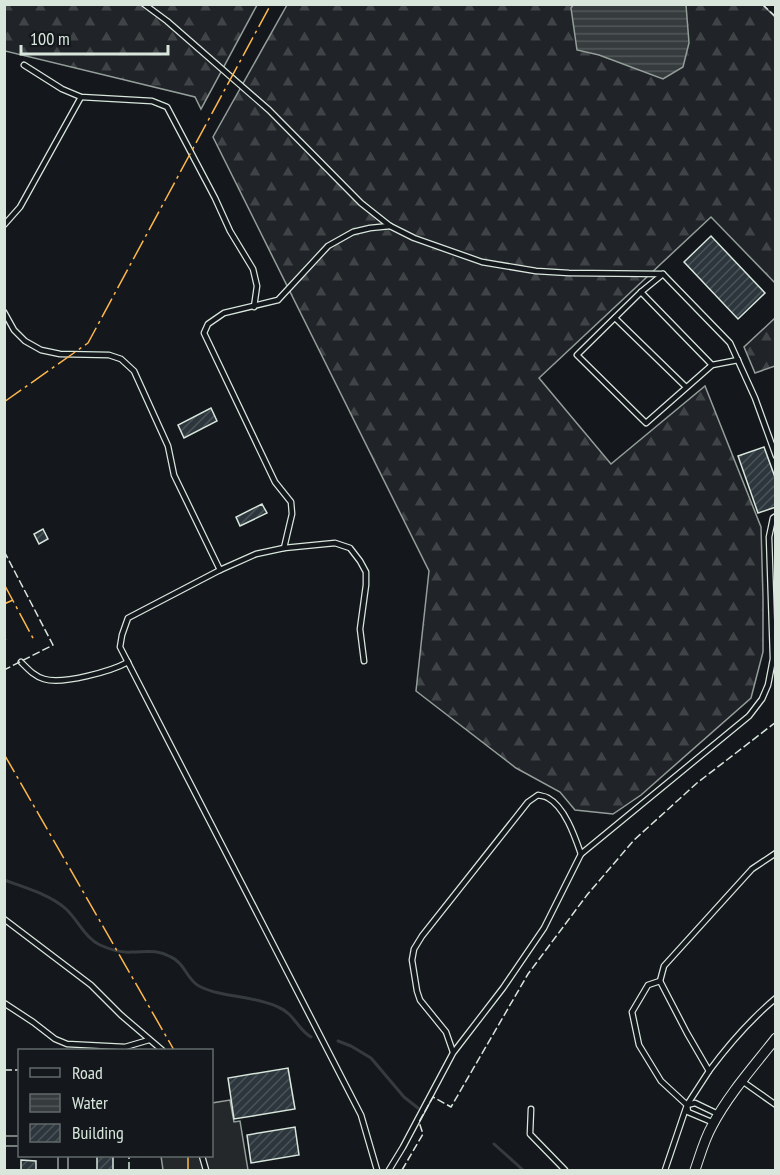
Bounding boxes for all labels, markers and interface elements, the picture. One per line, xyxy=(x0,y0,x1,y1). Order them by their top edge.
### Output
scale bar xyxy=(21,18,168,56)
text: 100 m xyxy=(30,27,70,50)
legend xyxy=(18,1049,213,1157)
text: Road xyxy=(72,1061,103,1084)
text: Water xyxy=(72,1091,108,1114)
text: Building xyxy=(72,1121,124,1144)

